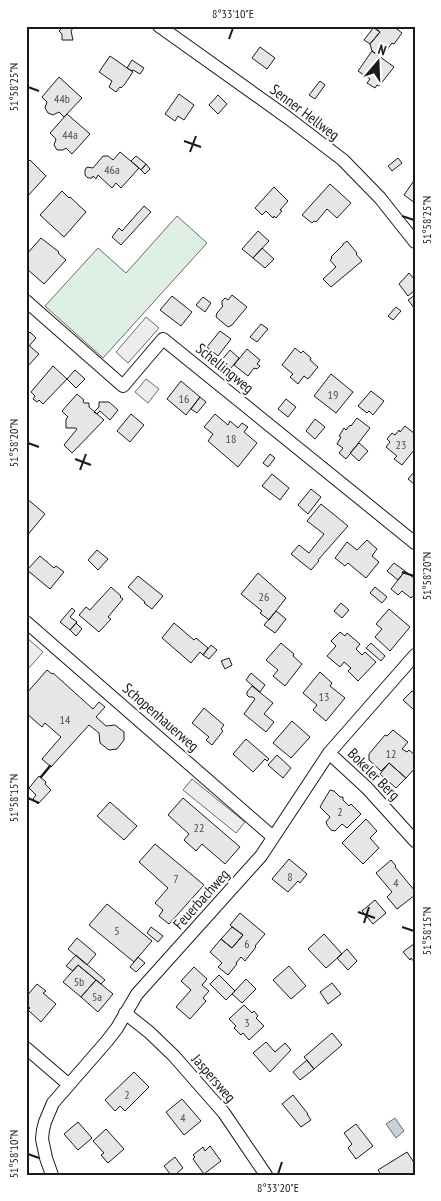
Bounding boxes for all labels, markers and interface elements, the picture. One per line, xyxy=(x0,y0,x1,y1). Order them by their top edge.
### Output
text: 8°33'10"E xyxy=(212,6,254,21)
north arrow xyxy=(354,38,404,88)
text: N xyxy=(376,40,389,59)
text: 51°58'25"N xyxy=(6,63,21,111)
street label: Senner Hellweg xyxy=(267,80,343,144)
house number: 44b xyxy=(54,91,70,106)
house number: 44a xyxy=(62,127,78,142)
house number: 46a xyxy=(104,162,120,177)
text: 51°58'25"N xyxy=(419,196,434,244)
street label: Schellingweg xyxy=(192,339,258,397)
house number: 19 xyxy=(328,387,338,402)
house number: 16 xyxy=(179,391,189,406)
text: 51°58'20"N xyxy=(6,419,21,467)
house number: 18 xyxy=(226,431,236,446)
house number: 23 xyxy=(396,437,406,452)
text: 51°58'20"N xyxy=(419,552,434,600)
house number: 26 xyxy=(259,589,269,604)
street label: Schopenhauerweg xyxy=(119,679,203,755)
house number: 13 xyxy=(319,689,329,704)
house number: 14 xyxy=(60,712,71,727)
street label: Bokeler Berg xyxy=(344,744,404,804)
house number: 12 xyxy=(386,746,396,761)
text: 51°58'15"N xyxy=(6,774,21,822)
house number: 2 xyxy=(337,804,343,819)
house number: 22 xyxy=(194,820,204,835)
street label: Feuerbachweg xyxy=(169,865,233,933)
house number: 8 xyxy=(287,869,293,884)
house number: 7 xyxy=(173,871,179,886)
house number: 4 xyxy=(393,875,399,890)
text: 51°58'15"N xyxy=(419,907,434,955)
house number: 5 xyxy=(114,923,120,938)
house number: 6 xyxy=(244,936,250,951)
house number: 5b xyxy=(74,974,84,989)
house number: 5a xyxy=(92,989,102,1004)
house number: 3 xyxy=(244,1015,250,1030)
street label: Jaspersweg xyxy=(187,1049,240,1106)
house number: 2 xyxy=(124,1087,130,1102)
house number: 4 xyxy=(180,1110,186,1125)
text: 51°58'10"N xyxy=(6,1130,21,1178)
text: 8°33'20"E xyxy=(257,1180,299,1195)

